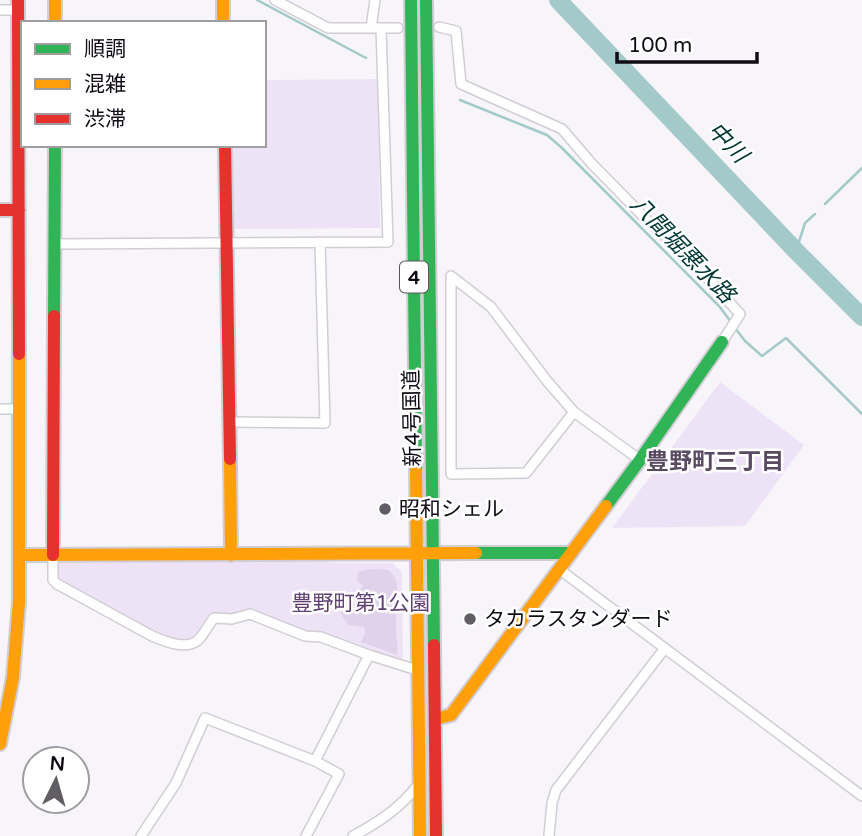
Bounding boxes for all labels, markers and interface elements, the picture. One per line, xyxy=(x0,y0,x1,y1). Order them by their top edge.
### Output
legend xyxy=(21,21,266,147)
scale bar xyxy=(617,21,757,65)
text: 100 m xyxy=(628,33,692,58)
text: 順調 xyxy=(84,37,126,62)
text: 混雑 xyxy=(84,72,126,97)
text: 渋滞 xyxy=(84,107,126,132)
water label: 中川 xyxy=(701,116,755,171)
water label: 八間堀悪水路 xyxy=(624,190,742,310)
road number: 4 xyxy=(400,262,428,292)
street label: 新4号国道 xyxy=(399,369,426,467)
district label: 豊野町三丁目 xyxy=(646,448,784,476)
place label: 昭和シェル xyxy=(399,497,504,522)
marker: 昭和シェル xyxy=(377,501,393,517)
park label: 豊野町第1公園 xyxy=(291,591,431,616)
place label: タカラスタンダード xyxy=(484,607,673,632)
marker: タカラスタンダード xyxy=(462,611,478,627)
north arrow xyxy=(21,745,91,815)
text: N xyxy=(49,752,66,776)

